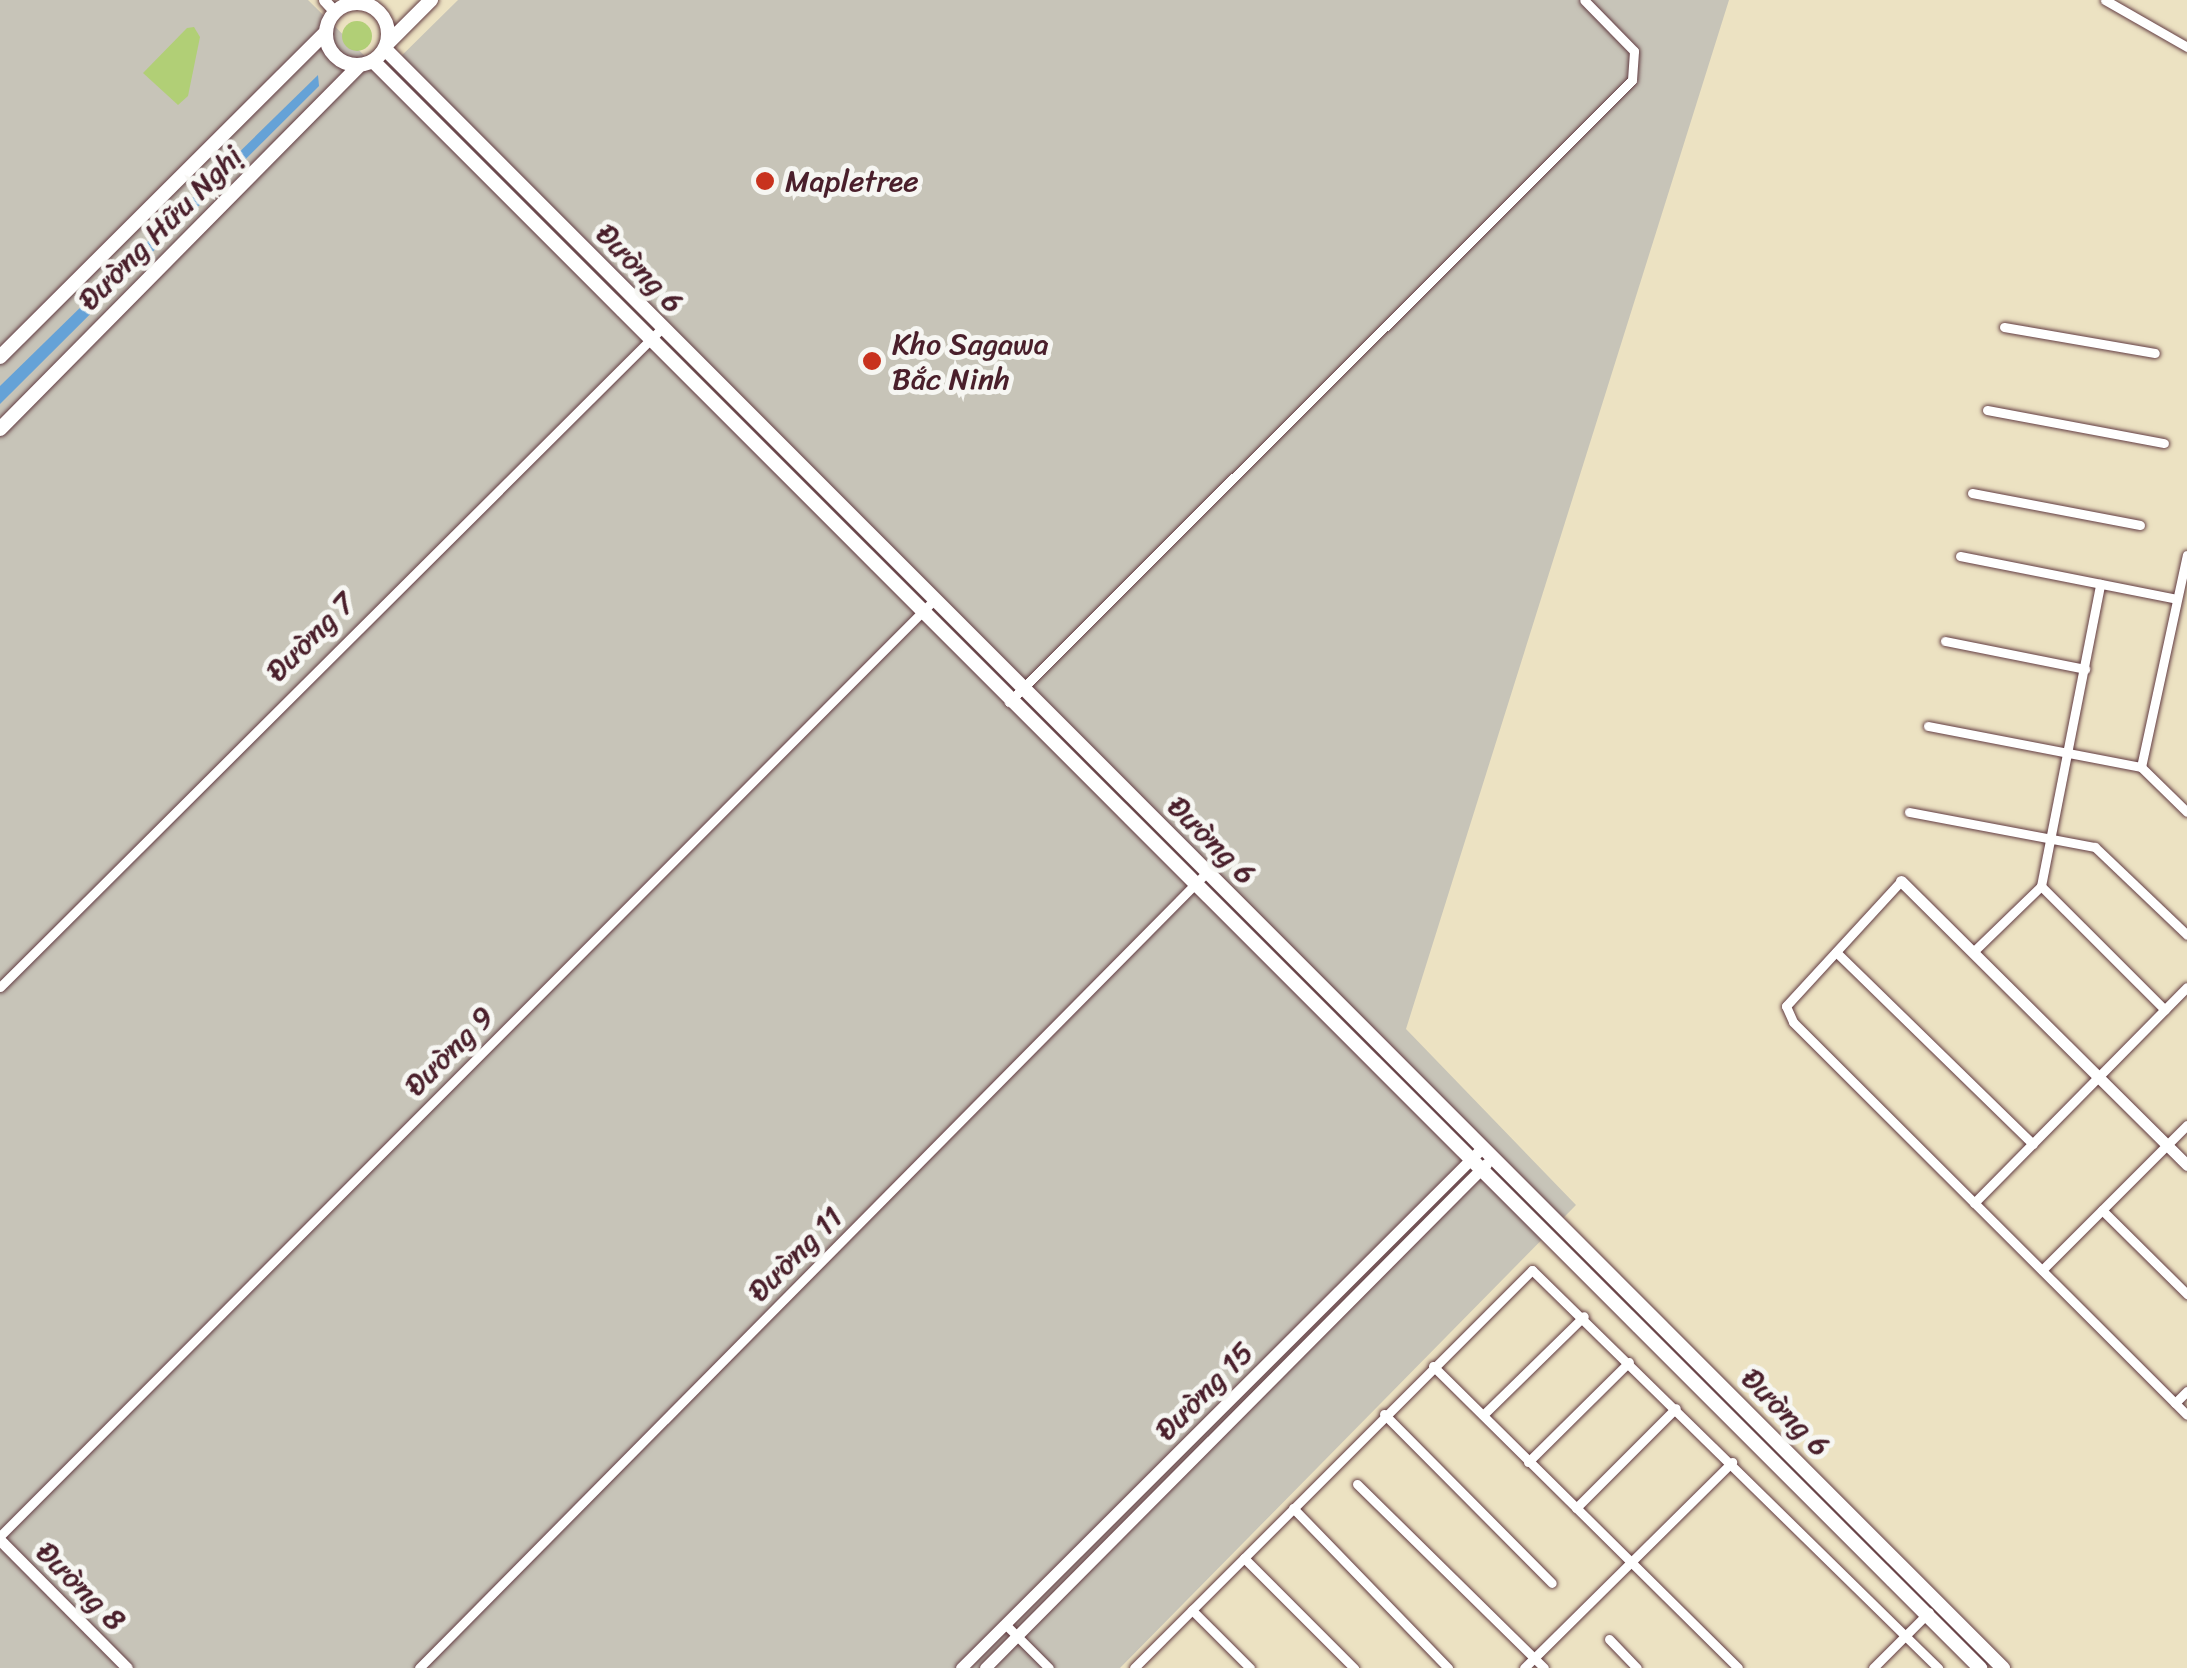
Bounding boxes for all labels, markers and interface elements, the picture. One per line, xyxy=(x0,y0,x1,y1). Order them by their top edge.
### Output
street label: Đường Hữu Nghị xyxy=(70,138,250,318)
place label: Mapletree xyxy=(785,163,919,199)
marker: Mapletree xyxy=(754,170,776,192)
street label: Đường 6 xyxy=(589,216,691,320)
place label: Kho Sagawa Bắc Ninh xyxy=(892,326,1049,396)
marker: Kho Sagawa Bắc Ninh xyxy=(861,350,883,372)
street label: Đường 7 xyxy=(258,585,362,689)
street label: Đường 6 xyxy=(1160,788,1264,892)
street label: Đường 9 xyxy=(397,999,501,1103)
street label: Đường 11 xyxy=(740,1199,850,1309)
street label: Đường 15 xyxy=(1147,1334,1261,1448)
street label: Đường 6 xyxy=(1734,1360,1838,1464)
street label: Đường 8 xyxy=(29,1534,133,1638)

